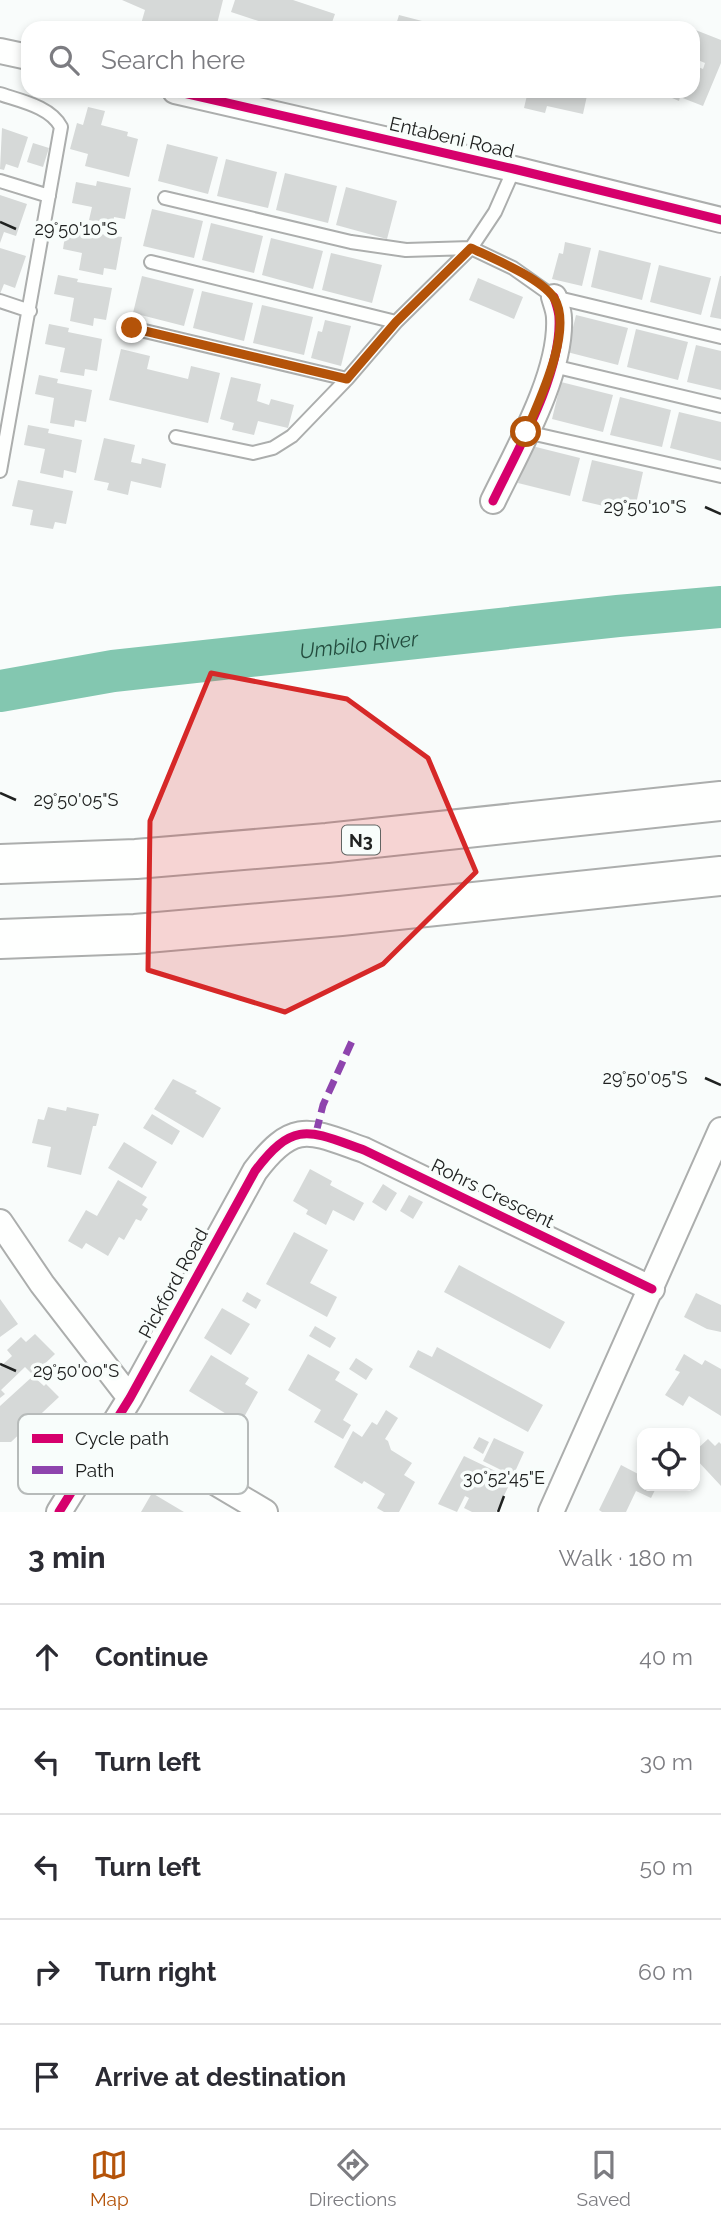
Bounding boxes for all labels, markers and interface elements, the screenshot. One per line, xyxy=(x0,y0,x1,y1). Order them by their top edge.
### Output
search box xyxy=(21,21,700,98)
icon: search xyxy=(45,41,83,79)
text: Search here xyxy=(101,45,245,75)
street label: Entabeni Road xyxy=(387,112,517,162)
text: 29°50'10"S xyxy=(35,218,118,239)
route end xyxy=(116,312,147,343)
route start xyxy=(510,416,541,447)
text: 29°50'10"S xyxy=(604,496,687,517)
water label: Umbilo River xyxy=(298,625,420,663)
text: 29°50'05"S xyxy=(34,789,119,810)
road number: N3 xyxy=(342,826,380,854)
text: 29°50'05"S xyxy=(603,1067,688,1088)
street label: Rohrs Crescent xyxy=(428,1154,558,1232)
street label: Pickford Road xyxy=(134,1224,212,1342)
text: 29°50'00"S xyxy=(33,1360,119,1381)
legend xyxy=(18,1414,248,1494)
text: Cycle path xyxy=(75,1427,169,1449)
map controls xyxy=(637,1428,700,1491)
button: locate xyxy=(637,1428,700,1491)
text: Path xyxy=(75,1459,114,1481)
text: 30°52'45"E xyxy=(463,1467,545,1488)
text: 3 min xyxy=(28,1540,106,1575)
text: Walk · 180 m xyxy=(559,1544,693,1571)
icon: ahead xyxy=(28,1638,66,1676)
text: Continue xyxy=(95,1642,208,1672)
text: 40 m xyxy=(639,1643,693,1670)
icon: left xyxy=(28,1743,66,1781)
text: Turn left xyxy=(95,1747,201,1777)
text: 30 m xyxy=(640,1748,693,1775)
icon: left xyxy=(28,1848,66,1886)
text: Turn left xyxy=(95,1852,201,1882)
text: 50 m xyxy=(639,1853,693,1880)
icon: right xyxy=(28,1953,66,1991)
text: Turn right xyxy=(95,1957,216,1987)
text: 60 m xyxy=(638,1958,693,1985)
icon: arrive xyxy=(28,2058,66,2096)
text: Arrive at destination xyxy=(95,2062,346,2092)
tab: Map xyxy=(90,2146,129,2210)
tab: Directions xyxy=(309,2146,397,2210)
tab: Saved xyxy=(577,2146,631,2210)

